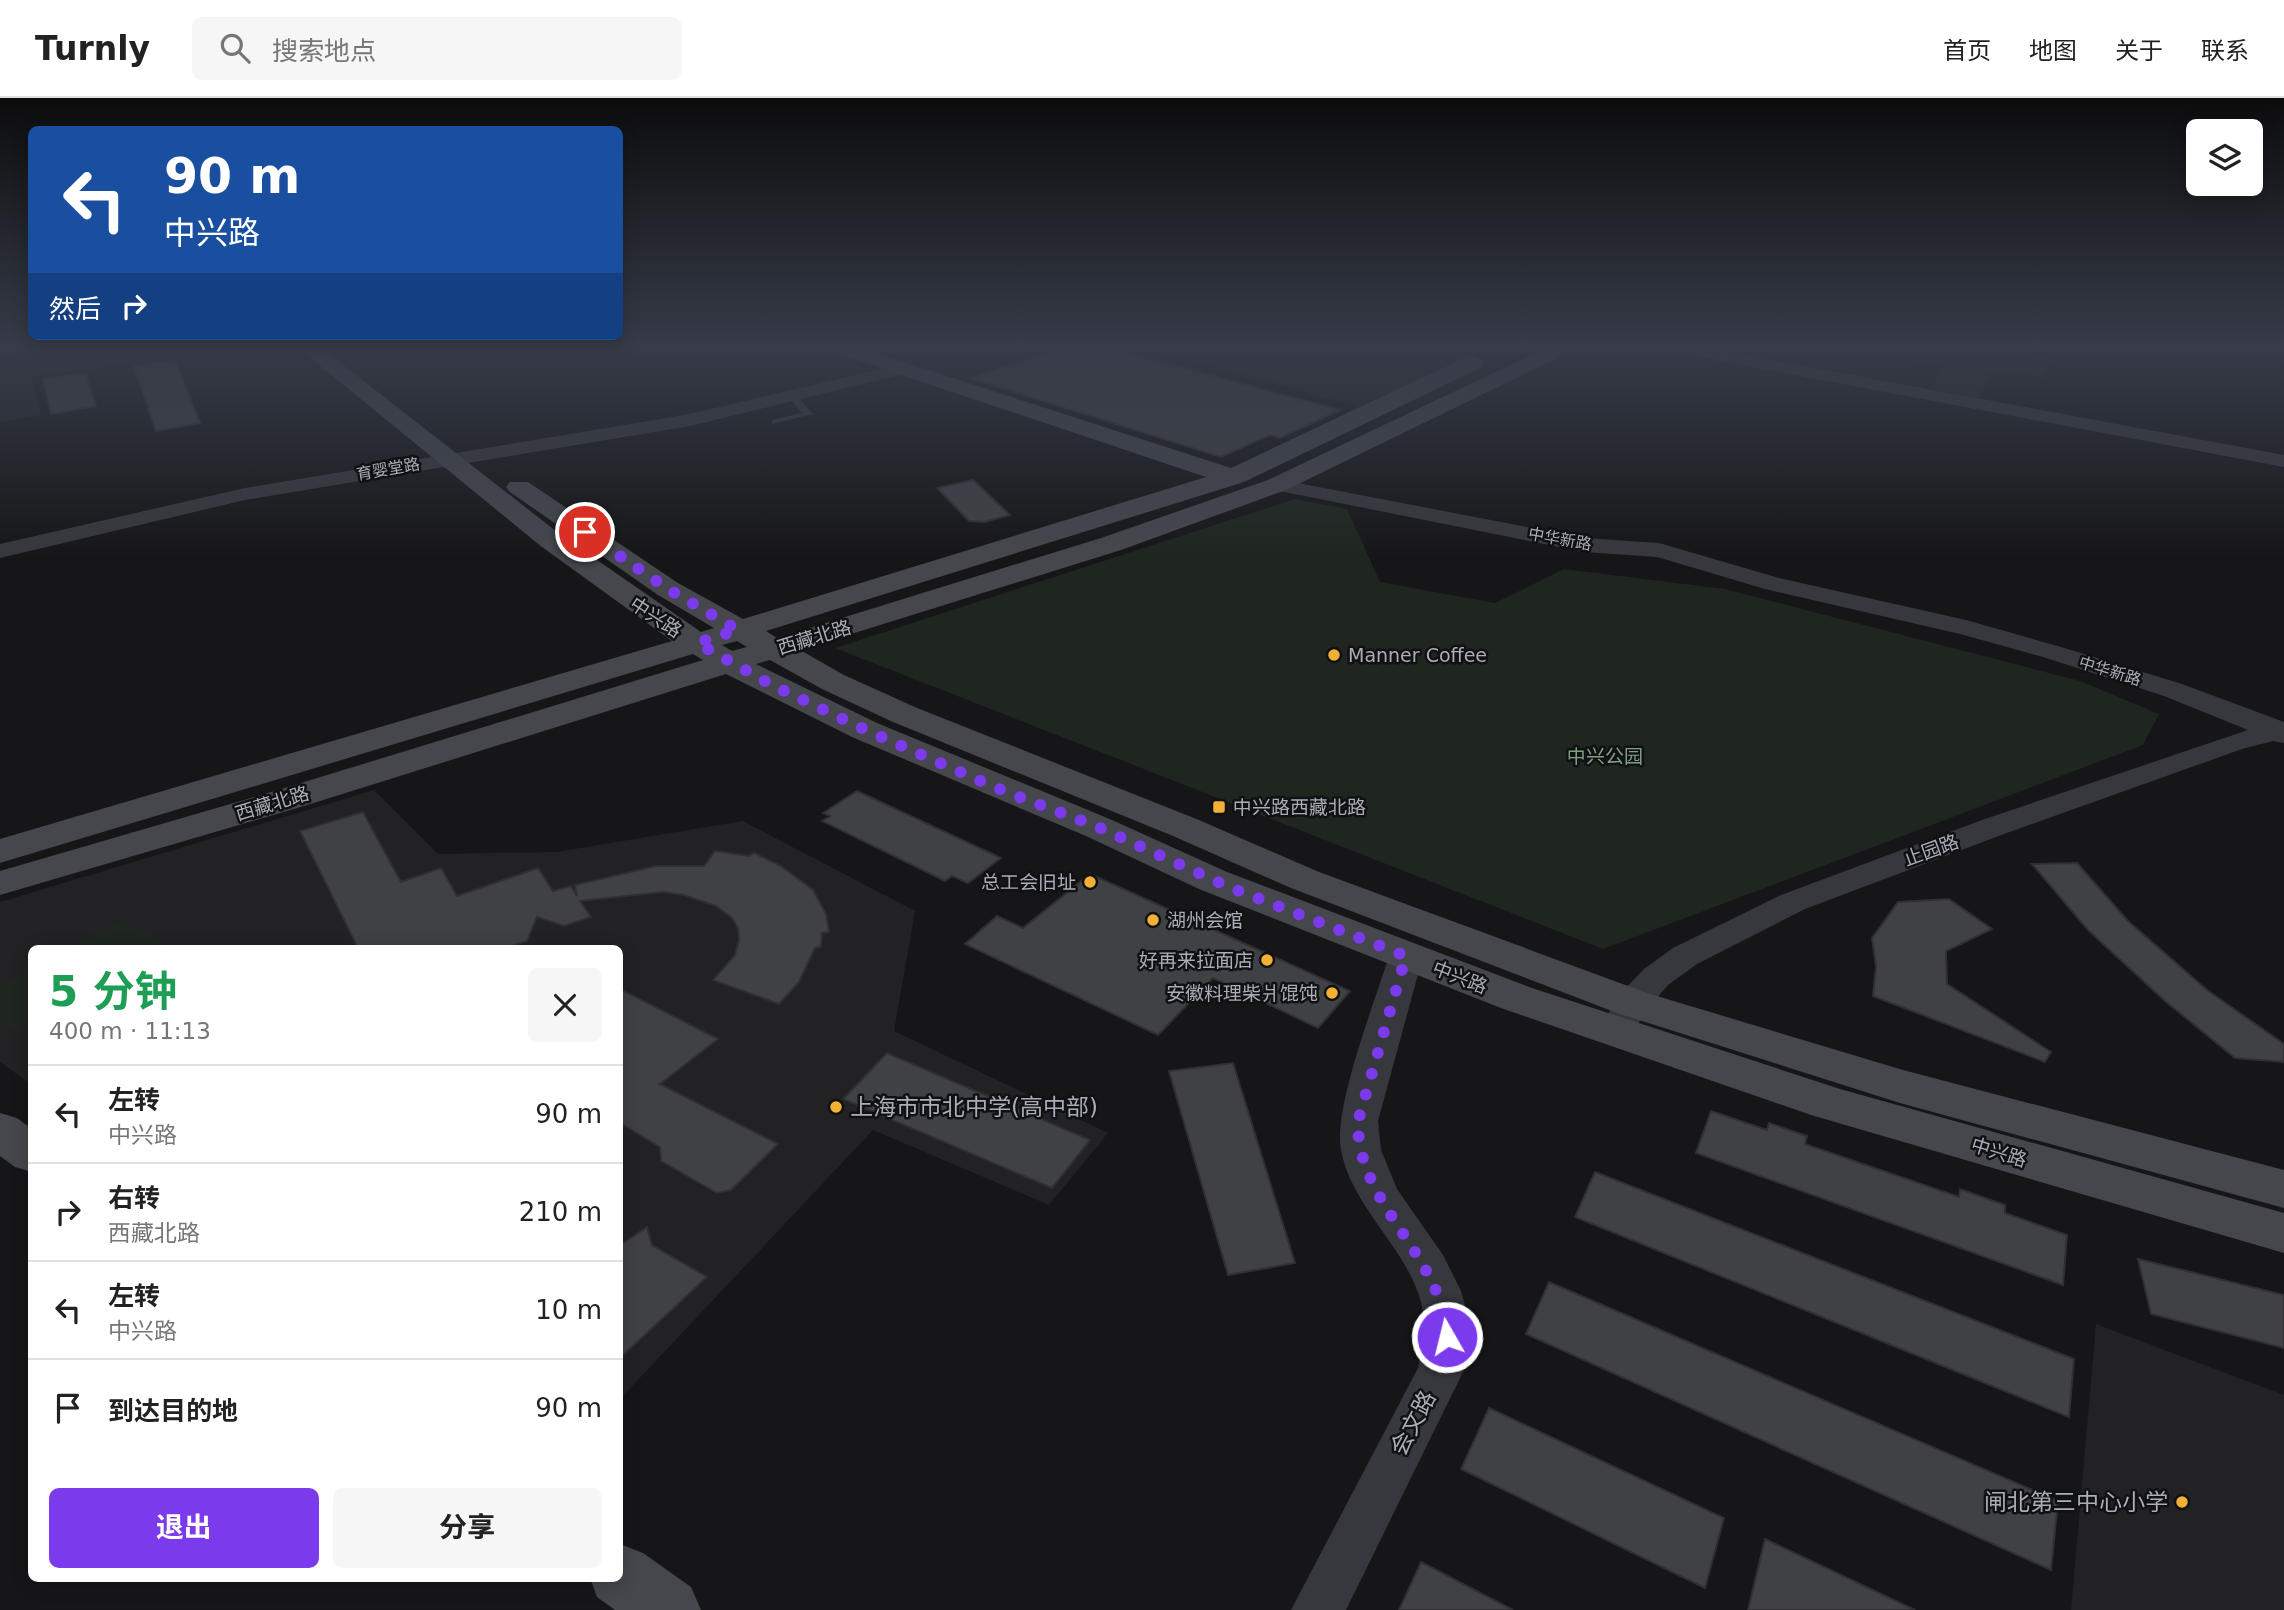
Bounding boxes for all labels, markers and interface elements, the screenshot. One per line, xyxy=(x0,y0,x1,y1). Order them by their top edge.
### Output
search box xyxy=(192,17,682,80)
text: Turnly xyxy=(35,29,150,68)
icon: search xyxy=(216,29,254,67)
text: 搜索地点 xyxy=(272,36,376,66)
text: 首页 xyxy=(1943,37,1991,65)
text: 地图 xyxy=(2029,37,2077,65)
text: 关于 xyxy=(2115,37,2163,65)
text: 联系 xyxy=(2201,37,2249,65)
map controls xyxy=(2186,119,2263,196)
button: layers xyxy=(2186,119,2263,196)
text: 90 m xyxy=(164,148,300,205)
icon: left xyxy=(49,154,140,245)
text: 中兴路 xyxy=(164,214,260,252)
icon: right xyxy=(115,287,153,325)
text: 然后 xyxy=(49,294,101,324)
street label: 育婴堂路 xyxy=(355,454,421,484)
pin xyxy=(555,502,615,562)
icon: arrive xyxy=(566,513,604,551)
street label: 中华新路 xyxy=(1527,524,1593,554)
street label: 中兴路 xyxy=(626,592,686,642)
street label: 西藏北路 xyxy=(774,615,854,659)
place label: Manner Coffee xyxy=(1348,644,1487,666)
marker: Manner Coffee xyxy=(1326,647,1342,663)
street label: 中华新路 xyxy=(2077,653,2143,689)
park label: 中兴公园 xyxy=(1567,745,1643,767)
street label: 西藏北路 xyxy=(232,781,312,825)
place label: 中兴路西藏北路 xyxy=(1233,796,1366,818)
marker: 中兴路西藏北路 xyxy=(1211,799,1227,815)
street label: 止园路 xyxy=(1900,830,1962,870)
place label: 总工会旧址 xyxy=(981,871,1076,893)
marker: 总工会旧址 xyxy=(1082,874,1098,890)
place label: 湖州会馆 xyxy=(1167,909,1243,931)
marker: 湖州会馆 xyxy=(1145,912,1161,928)
place label: 好再来拉面店 xyxy=(1139,949,1253,971)
marker: 好再来拉面店 xyxy=(1259,952,1275,968)
street label: 中兴路 xyxy=(1429,957,1491,997)
text: 5 分钟 xyxy=(49,967,177,1016)
button: close xyxy=(528,968,602,1042)
place label: 安徽料理柴爿馄饨 xyxy=(1166,982,1318,1004)
marker: 安徽料理柴爿馄饨 xyxy=(1324,985,1340,1001)
text: 400 m · 11:13 xyxy=(49,1018,211,1044)
text: 左转 xyxy=(108,1085,160,1115)
place label: 上海市市北中学(高中部) xyxy=(850,1094,1098,1120)
icon: left xyxy=(49,1095,87,1133)
text: 90 m xyxy=(535,1099,602,1129)
marker: 上海市市北中学(高中部) xyxy=(828,1099,844,1115)
text: 中兴路 xyxy=(108,1122,177,1148)
street label: 中兴路 xyxy=(1969,1133,2029,1171)
text: 右转 xyxy=(108,1183,160,1213)
icon: right xyxy=(49,1193,87,1231)
text: 210 m xyxy=(519,1197,602,1227)
text: 西藏北路 xyxy=(108,1220,200,1246)
text: 左转 xyxy=(108,1281,160,1311)
icon: left xyxy=(49,1291,87,1329)
text: 10 m xyxy=(535,1295,602,1325)
position arrow xyxy=(1410,1300,1484,1374)
text: 中兴路 xyxy=(108,1318,177,1344)
street label: 会文路 xyxy=(1385,1386,1441,1460)
icon: arrive xyxy=(49,1389,87,1427)
text: 90 m xyxy=(535,1393,602,1423)
text: 到达目的地 xyxy=(108,1396,238,1426)
button: 退出 xyxy=(49,1488,319,1568)
button: 分享 xyxy=(333,1488,602,1568)
place label: 闸北第三中心小学 xyxy=(1984,1489,2168,1515)
marker: 闸北第三中心小学 xyxy=(2174,1494,2190,1510)

